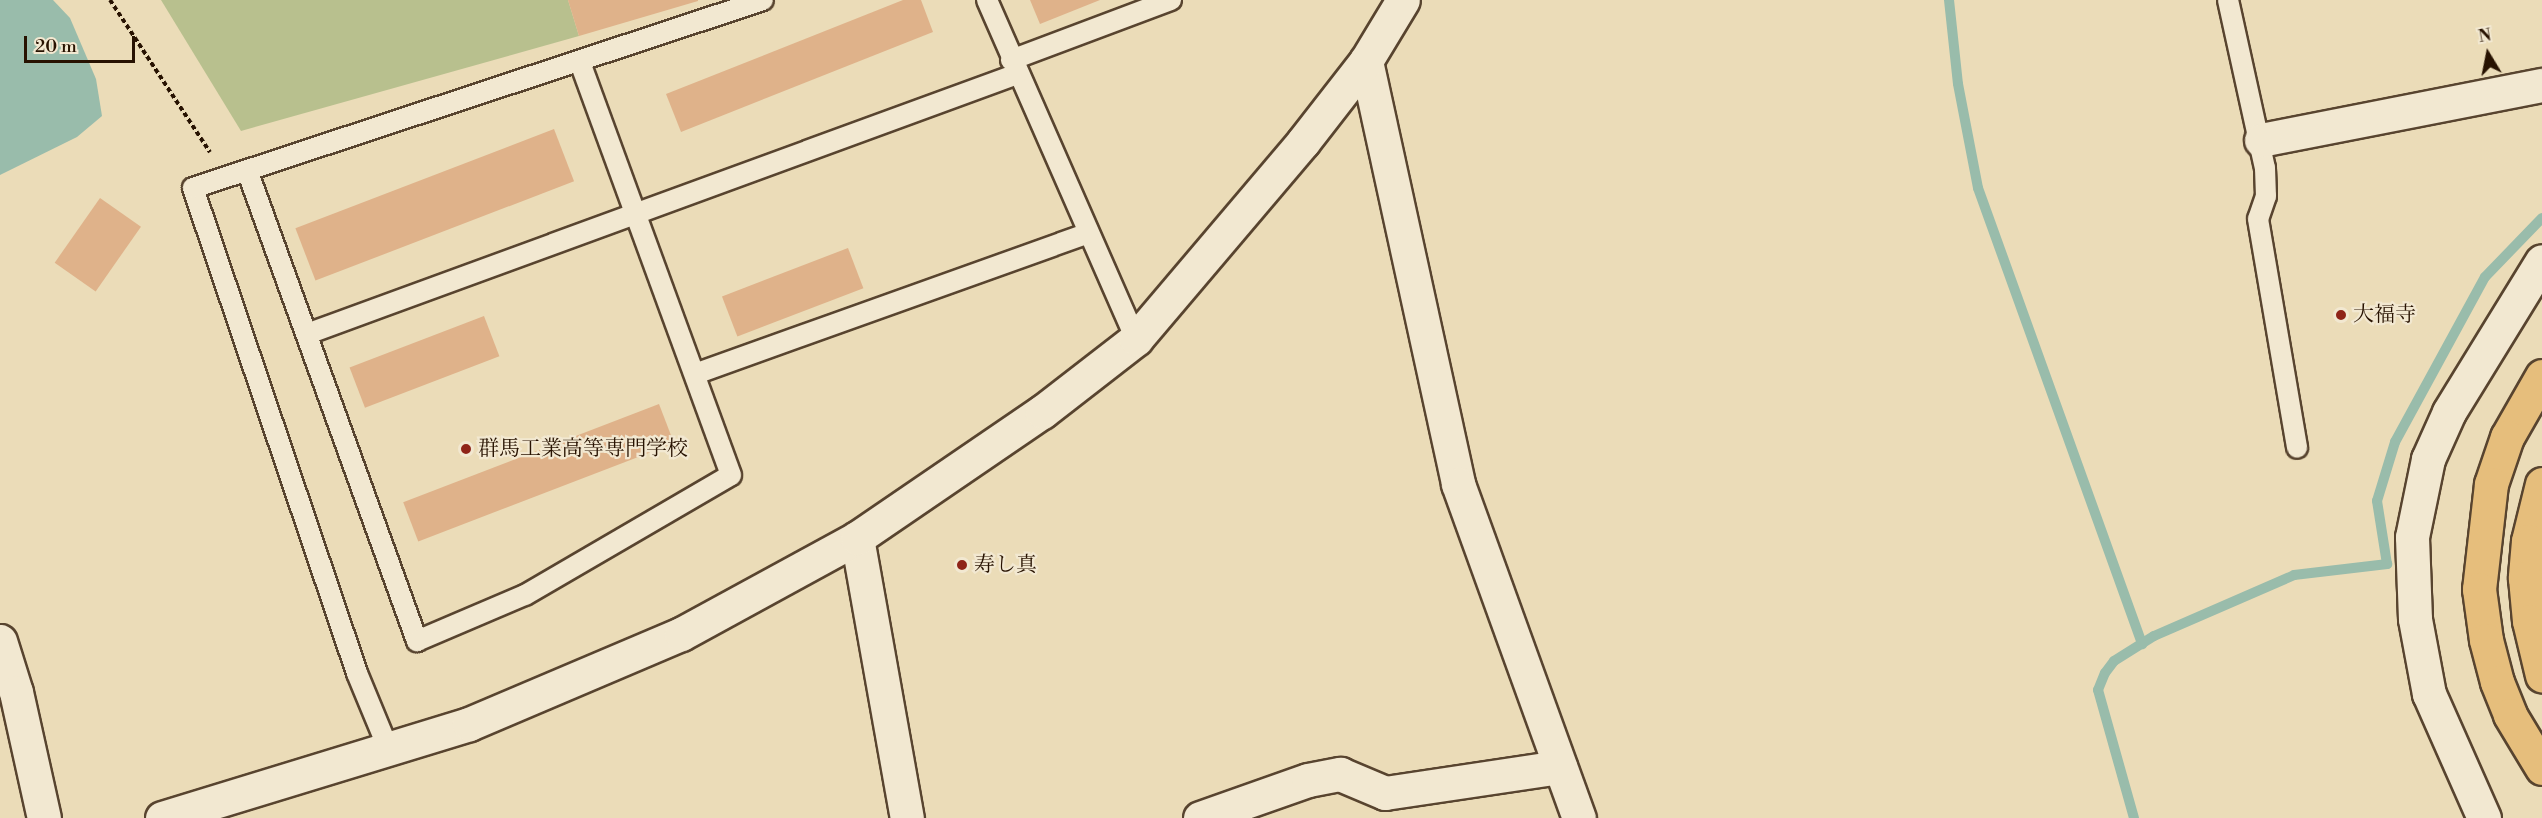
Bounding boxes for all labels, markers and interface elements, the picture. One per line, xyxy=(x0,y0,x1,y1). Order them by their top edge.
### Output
scale bar xyxy=(27,24,138,62)
north arrow xyxy=(2458,24,2518,84)
text: N xyxy=(2477,25,2493,47)
text: 20 m xyxy=(35,35,77,58)
place label: 大福寺 xyxy=(2353,302,2416,328)
marker: 大福寺 xyxy=(2334,308,2348,322)
place label: 群馬工業高等専門学校 xyxy=(478,436,688,462)
marker: 群馬工業高等専門学校 xyxy=(459,442,473,456)
place label: 寿し真 xyxy=(974,552,1037,578)
marker: 寿し真 xyxy=(955,558,969,572)

